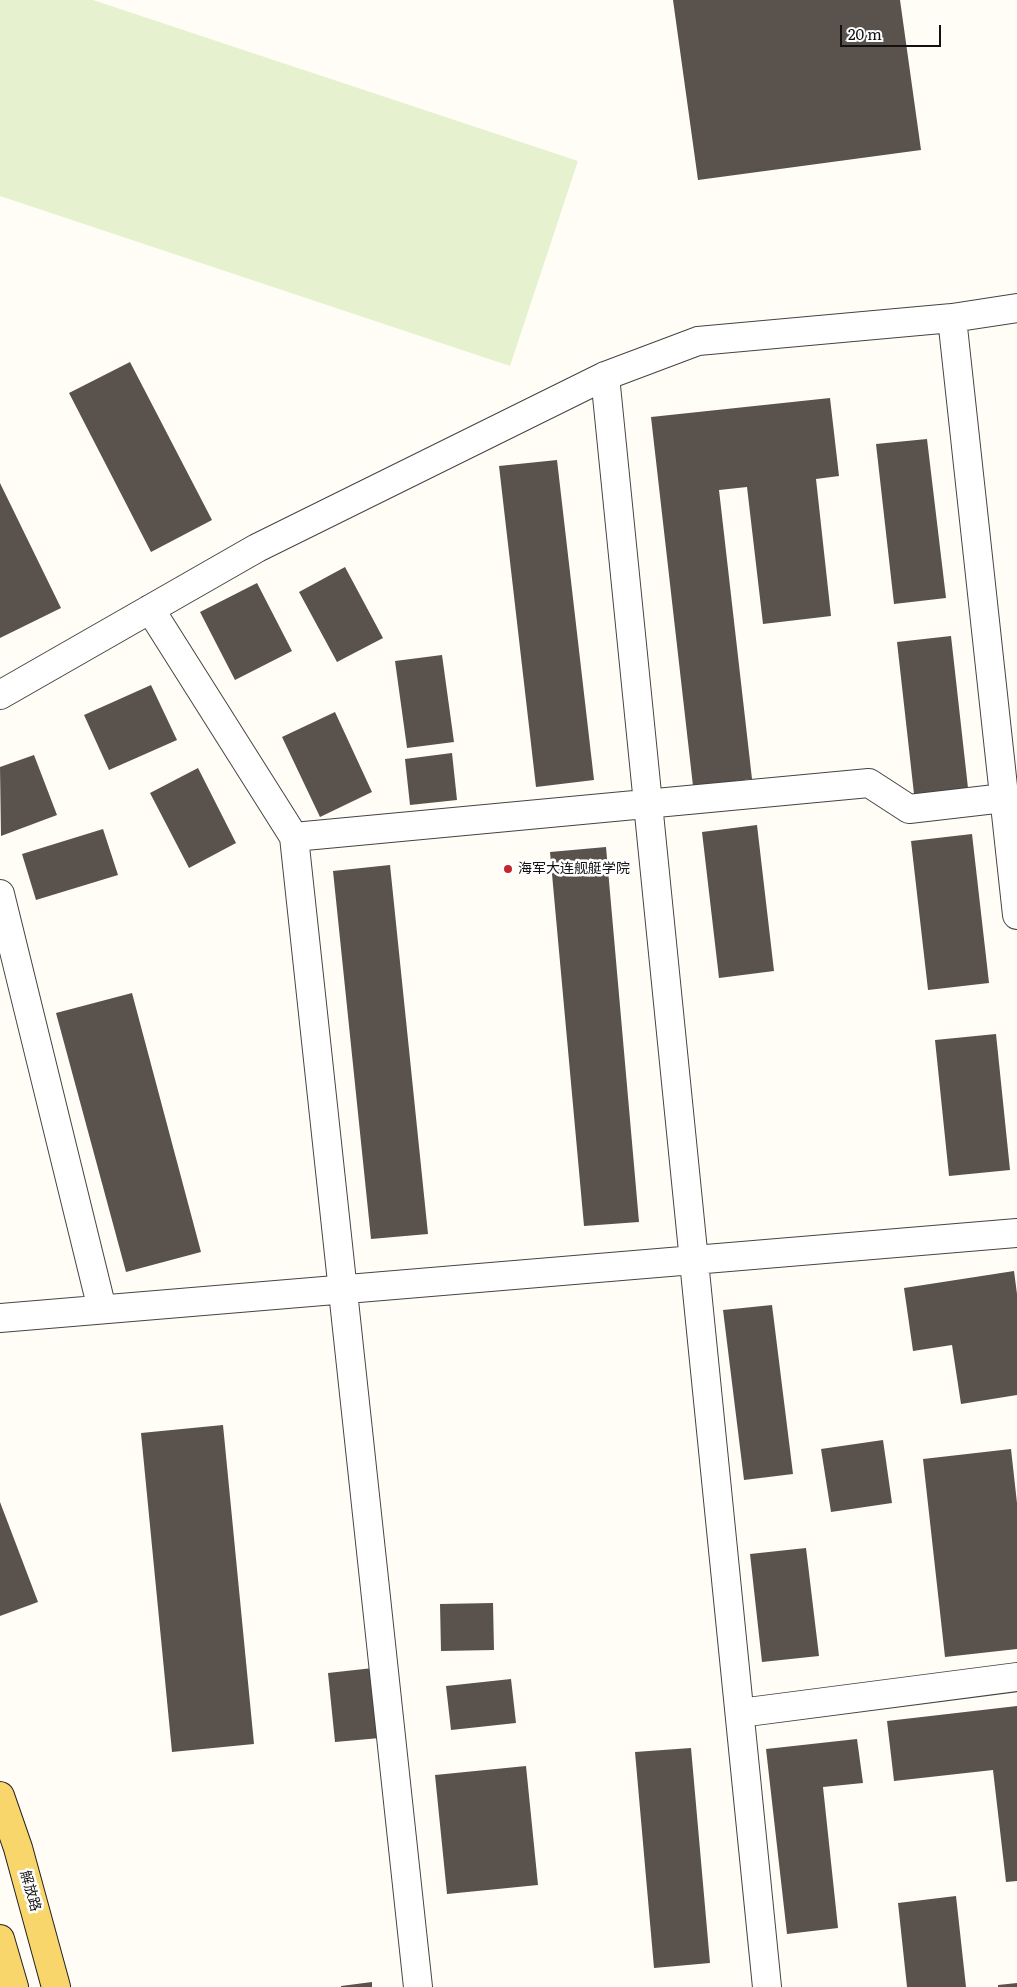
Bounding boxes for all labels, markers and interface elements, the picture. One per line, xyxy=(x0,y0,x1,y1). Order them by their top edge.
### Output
scale bar xyxy=(842,15,943,47)
text: 20 m xyxy=(848,22,882,45)
place label: 海军大连舰艇学院 xyxy=(518,861,630,877)
marker: 海军大连舰艇学院 xyxy=(502,863,514,875)
street label: 解放路 xyxy=(16,1868,44,1914)

